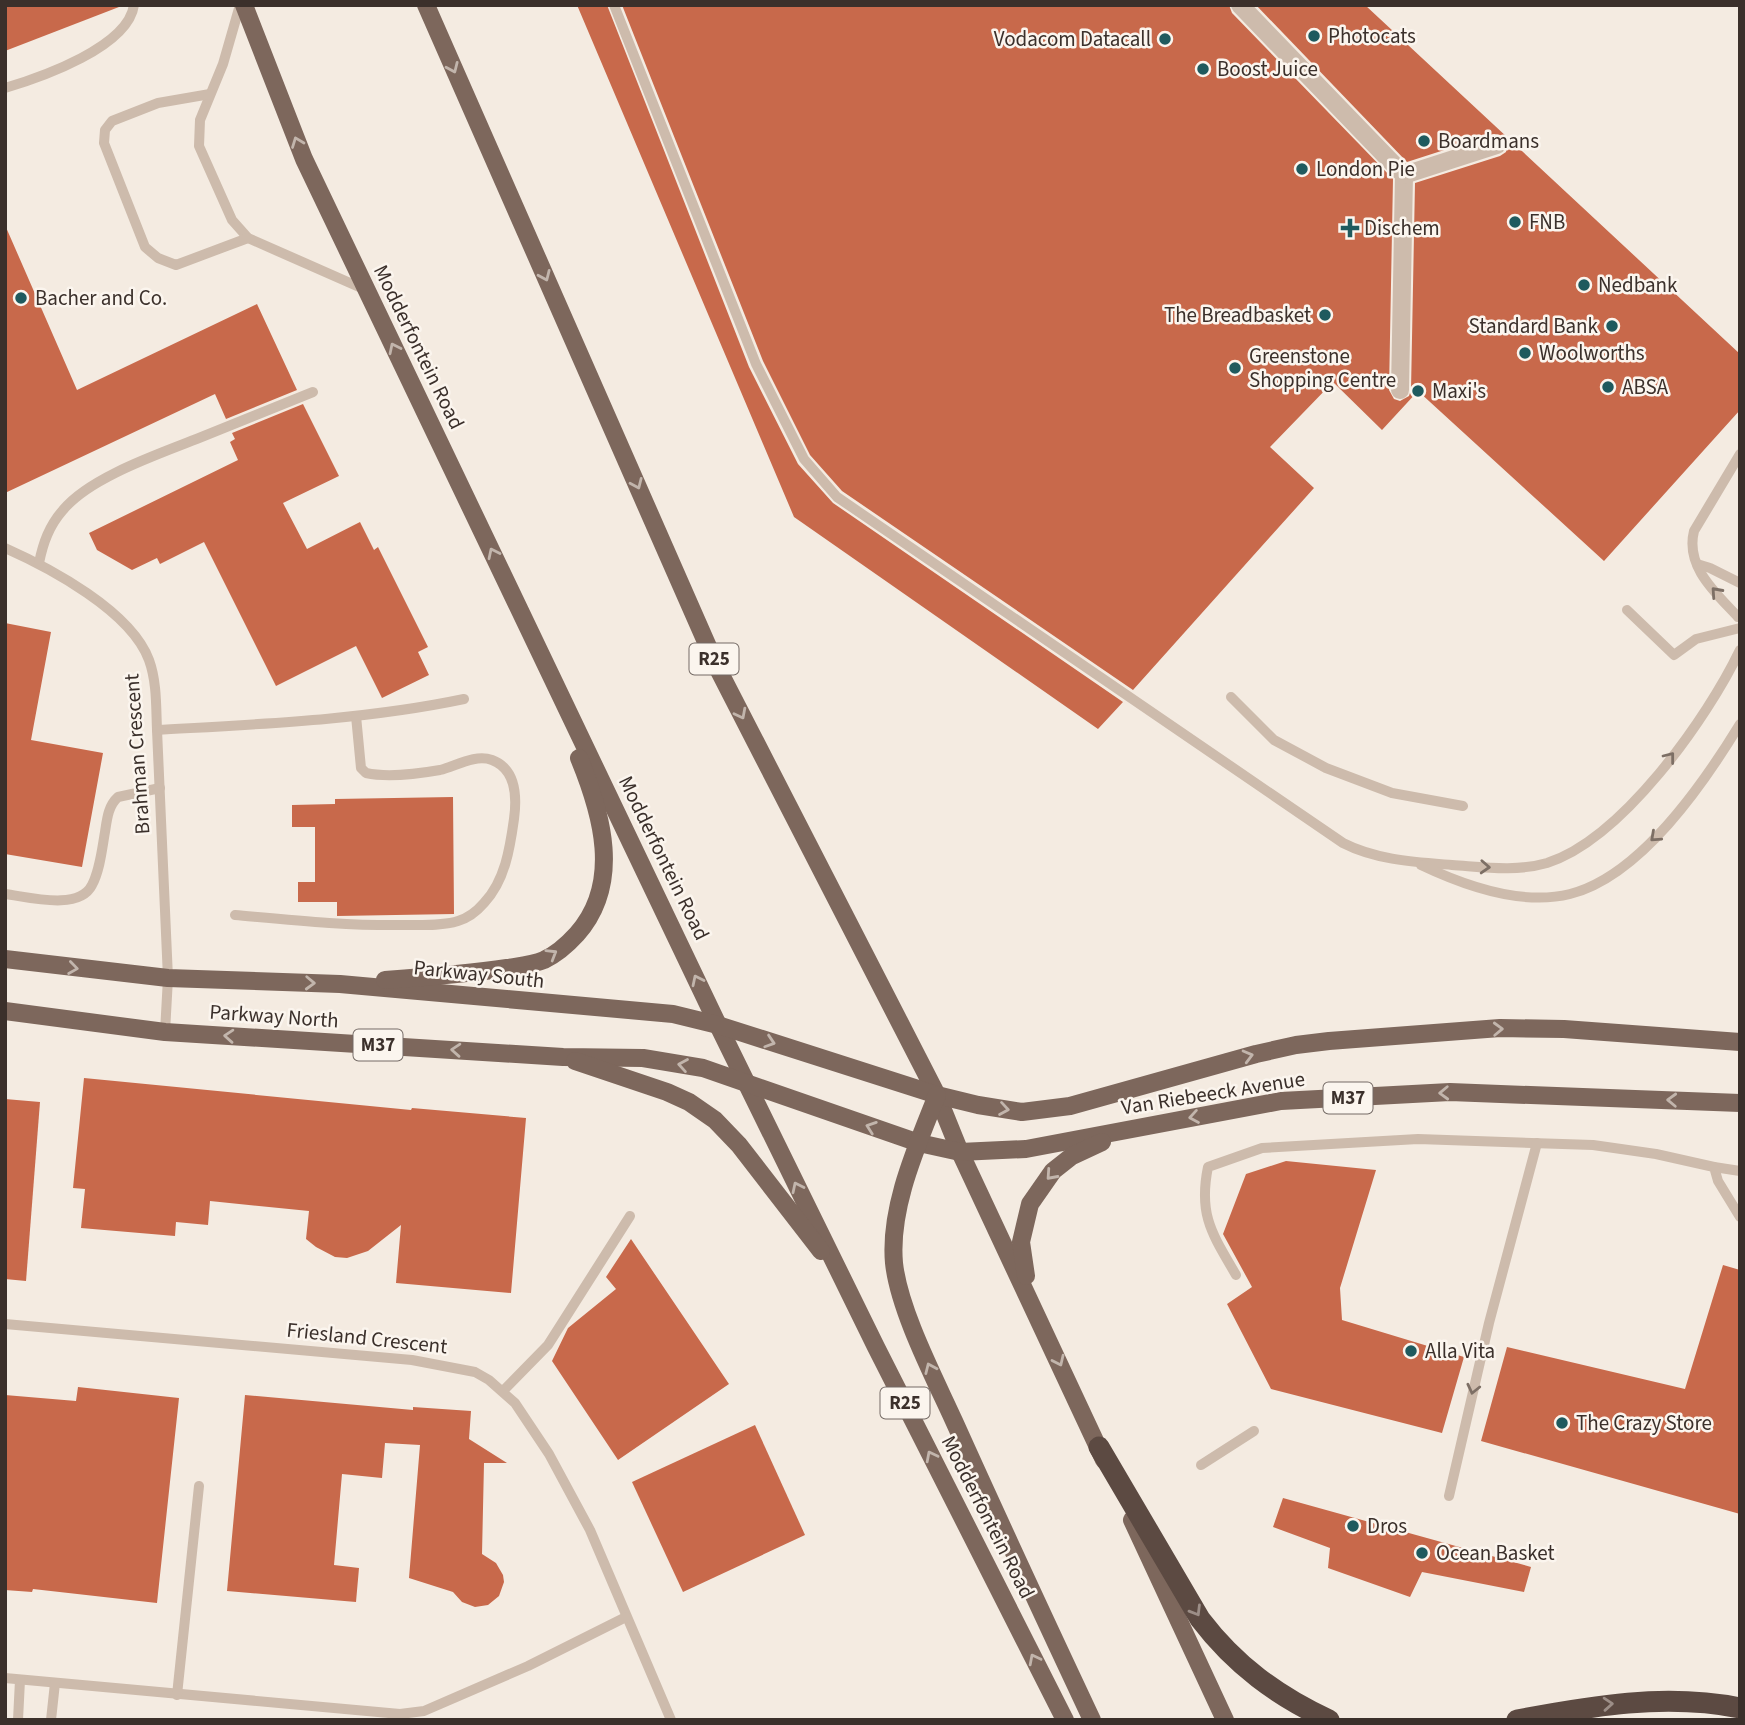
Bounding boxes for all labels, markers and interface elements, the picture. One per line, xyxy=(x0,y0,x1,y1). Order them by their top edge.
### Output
place label: Photocats xyxy=(1328,21,1416,51)
place label: Vodacom Datacall xyxy=(994,24,1151,54)
marker: Photocats xyxy=(1306,28,1322,44)
marker: Vodacom Datacall xyxy=(1157,31,1173,47)
place label: Boost Juice xyxy=(1217,54,1318,84)
one-way arrow xyxy=(445,61,459,73)
marker: Boost Juice xyxy=(1195,61,1211,77)
place label: Boardmans xyxy=(1438,126,1539,156)
marker: Boardmans xyxy=(1416,133,1432,149)
one-way arrow xyxy=(292,137,306,149)
place label: London Pie xyxy=(1316,154,1415,184)
marker: London Pie xyxy=(1294,161,1310,177)
place label: FNB xyxy=(1529,207,1565,237)
place label: Dischem xyxy=(1364,213,1440,243)
marker: FNB xyxy=(1507,214,1523,230)
marker: Dischem xyxy=(1342,220,1358,236)
street label: Modderfontein Road xyxy=(366,260,472,434)
one-way arrow xyxy=(537,269,551,281)
place label: Nedbank xyxy=(1598,270,1678,300)
marker: Nedbank xyxy=(1576,277,1592,293)
place label: Bacher and Co. xyxy=(35,283,167,313)
marker: Bacher and Co. xyxy=(13,290,29,306)
place label: The Breadbasket xyxy=(1164,300,1311,330)
marker: The Breadbasket xyxy=(1317,307,1333,323)
place label: Standard Bank xyxy=(1469,311,1599,341)
marker: Standard Bank xyxy=(1604,318,1620,334)
place label: Woolworths xyxy=(1539,338,1645,368)
place label: Greenstone Shopping Centre xyxy=(1249,341,1396,395)
one-way arrow xyxy=(389,343,403,355)
marker: Woolworths xyxy=(1517,345,1533,361)
marker: Greenstone Shopping Centre xyxy=(1227,360,1243,376)
place label: ABSA xyxy=(1622,372,1669,402)
place label: Maxi's xyxy=(1432,376,1486,406)
marker: ABSA xyxy=(1600,379,1616,395)
marker: Maxi's xyxy=(1410,383,1426,399)
one-way arrow xyxy=(629,477,643,490)
one-way arrow xyxy=(487,548,501,560)
one-way arrow xyxy=(1711,587,1724,600)
road number: R25 xyxy=(690,644,738,674)
street label: Brahman Crescent xyxy=(116,673,158,835)
one-way arrow xyxy=(733,706,747,719)
one-way arrow xyxy=(1662,752,1675,765)
street label: Modderfontein Road xyxy=(611,771,717,945)
one-way arrow xyxy=(1650,829,1663,841)
one-way arrow xyxy=(1480,860,1491,875)
one-way arrow xyxy=(544,950,557,963)
street label: Parkway South xyxy=(412,952,546,996)
one-way arrow xyxy=(67,960,79,975)
one-way arrow xyxy=(691,974,705,987)
one-way arrow xyxy=(305,975,316,990)
street label: Parkway North xyxy=(208,997,340,1035)
one-way arrow xyxy=(1493,1021,1504,1036)
one-way arrow xyxy=(223,1028,234,1043)
road number: M37 xyxy=(354,1030,402,1060)
one-way arrow xyxy=(764,1034,776,1048)
one-way arrow xyxy=(450,1043,461,1058)
one-way arrow xyxy=(1242,1050,1254,1064)
one-way arrow xyxy=(677,1058,689,1073)
street label: Van Riebeeck Avenue xyxy=(1119,1064,1307,1122)
road number: M37 xyxy=(1324,1082,1372,1114)
one-way arrow xyxy=(1438,1085,1449,1100)
one-way arrow xyxy=(1666,1092,1677,1107)
one-way arrow xyxy=(998,1101,1010,1116)
one-way arrow xyxy=(1188,1109,1200,1124)
one-way arrow xyxy=(866,1121,878,1135)
one-way arrow xyxy=(1047,1167,1059,1180)
one-way arrow xyxy=(792,1182,806,1194)
street label: Friesland Crescent xyxy=(285,1315,449,1361)
place label: Alla Vita xyxy=(1425,1336,1495,1366)
marker: Alla Vita xyxy=(1403,1343,1419,1359)
one-way arrow xyxy=(1051,1354,1065,1366)
one-way arrow xyxy=(924,1363,938,1376)
one-way arrow xyxy=(1467,1383,1482,1395)
road number: R25 xyxy=(880,1387,930,1418)
place label: The Crazy Store xyxy=(1576,1408,1712,1438)
marker: The Crazy Store xyxy=(1554,1415,1570,1431)
street label: Modderfontein Road xyxy=(934,1430,1042,1604)
one-way arrow xyxy=(926,1451,940,1463)
place label: Dros xyxy=(1367,1511,1407,1541)
marker: Dros xyxy=(1345,1518,1361,1534)
place label: Ocean Basket xyxy=(1436,1538,1555,1568)
marker: Ocean Basket xyxy=(1414,1545,1430,1561)
one-way arrow xyxy=(1187,1604,1200,1617)
one-way arrow xyxy=(1029,1654,1043,1666)
one-way arrow xyxy=(1603,1697,1614,1712)

